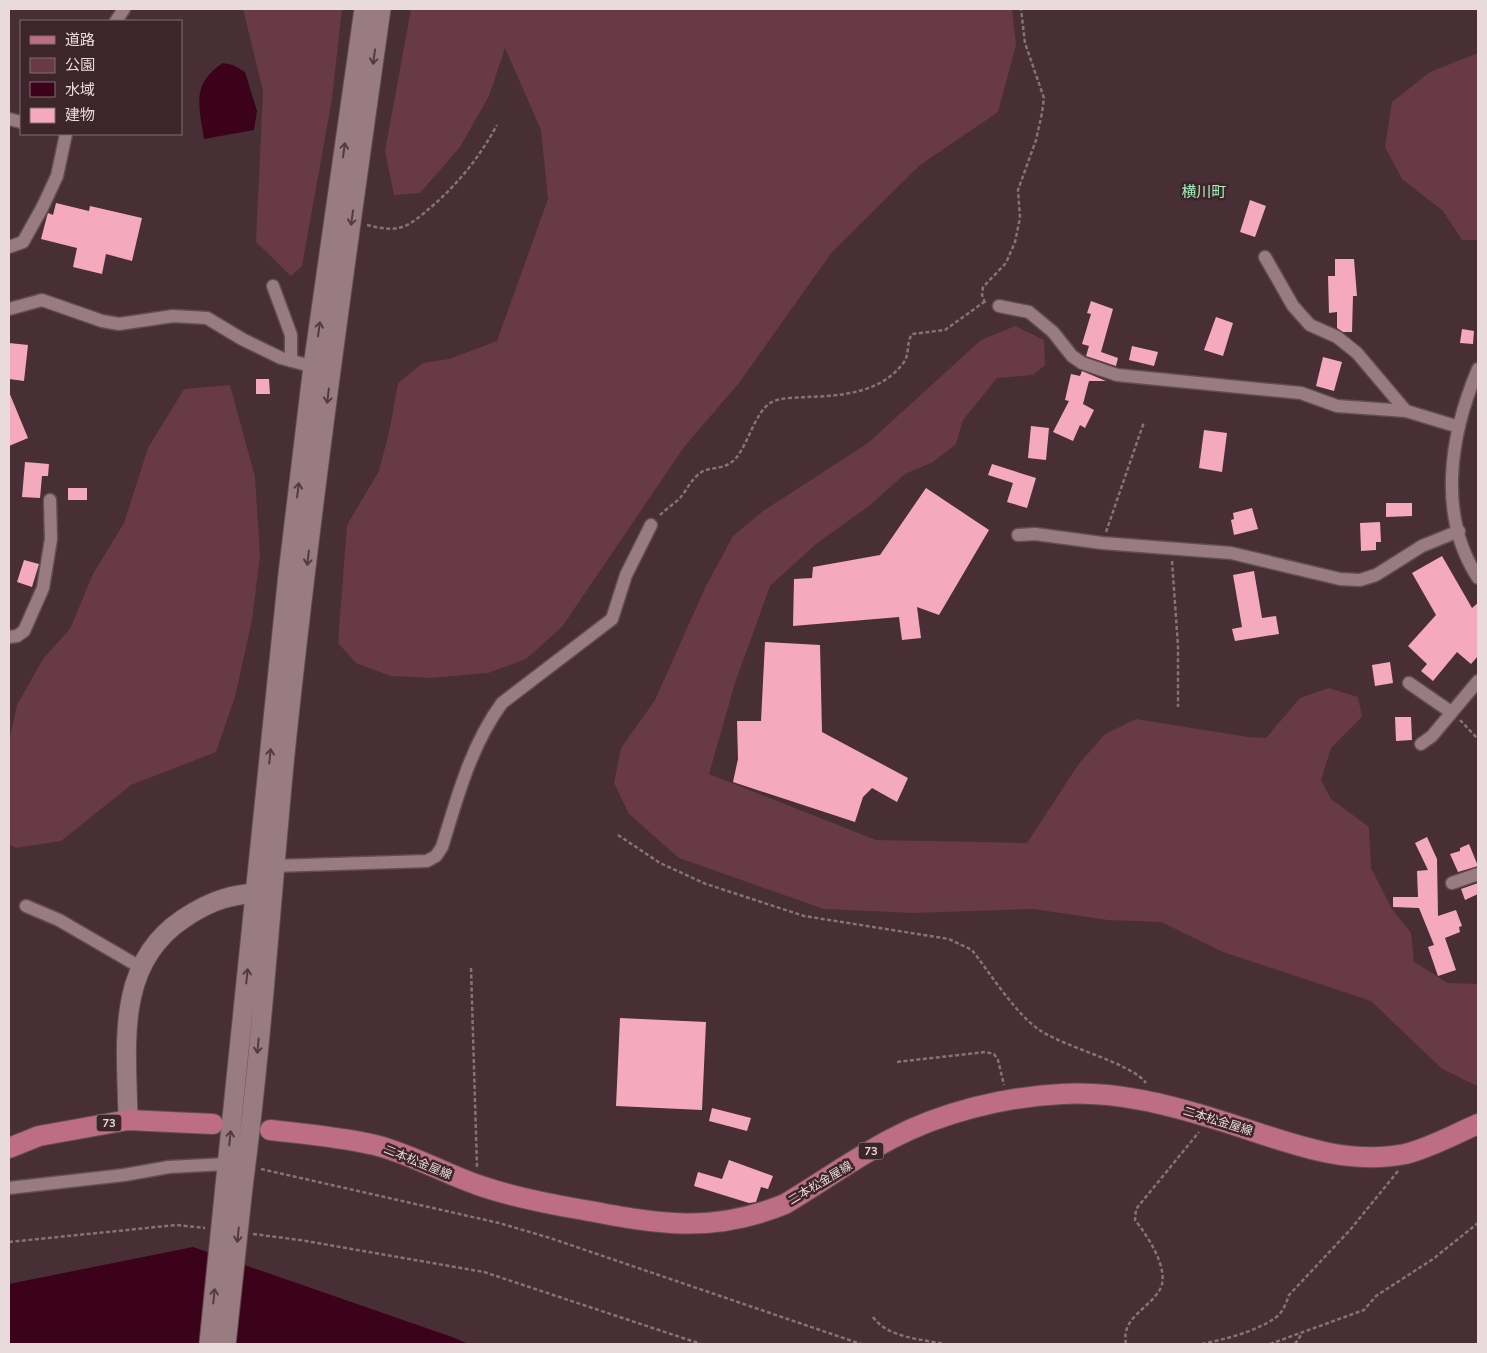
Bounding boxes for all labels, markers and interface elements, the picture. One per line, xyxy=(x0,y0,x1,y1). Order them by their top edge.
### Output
legend xyxy=(20,20,182,135)
text: 道路 xyxy=(65,30,95,49)
one-way arrow xyxy=(369,49,379,65)
text: 公園 xyxy=(65,55,95,74)
text: 水域 xyxy=(65,80,95,99)
text: 建物 xyxy=(65,105,95,124)
one-way arrow xyxy=(339,143,349,159)
district label: 横川町 xyxy=(1181,182,1227,201)
one-way arrow xyxy=(347,210,357,226)
one-way arrow xyxy=(314,321,324,337)
one-way arrow xyxy=(323,388,333,404)
one-way arrow xyxy=(293,482,303,498)
one-way arrow xyxy=(303,549,313,565)
one-way arrow xyxy=(266,748,275,764)
one-way arrow xyxy=(242,968,252,984)
one-way arrow xyxy=(253,1038,262,1054)
street label: 二本松金屋線 xyxy=(1182,1103,1255,1138)
road number: 73 xyxy=(96,1114,122,1132)
one-way arrow xyxy=(225,1130,235,1146)
street label: 二本松金屋線 xyxy=(382,1141,454,1182)
road number: 73 xyxy=(858,1142,884,1160)
street label: 二本松金屋線 xyxy=(785,1158,854,1208)
one-way arrow xyxy=(233,1227,243,1243)
one-way arrow xyxy=(209,1288,219,1304)

